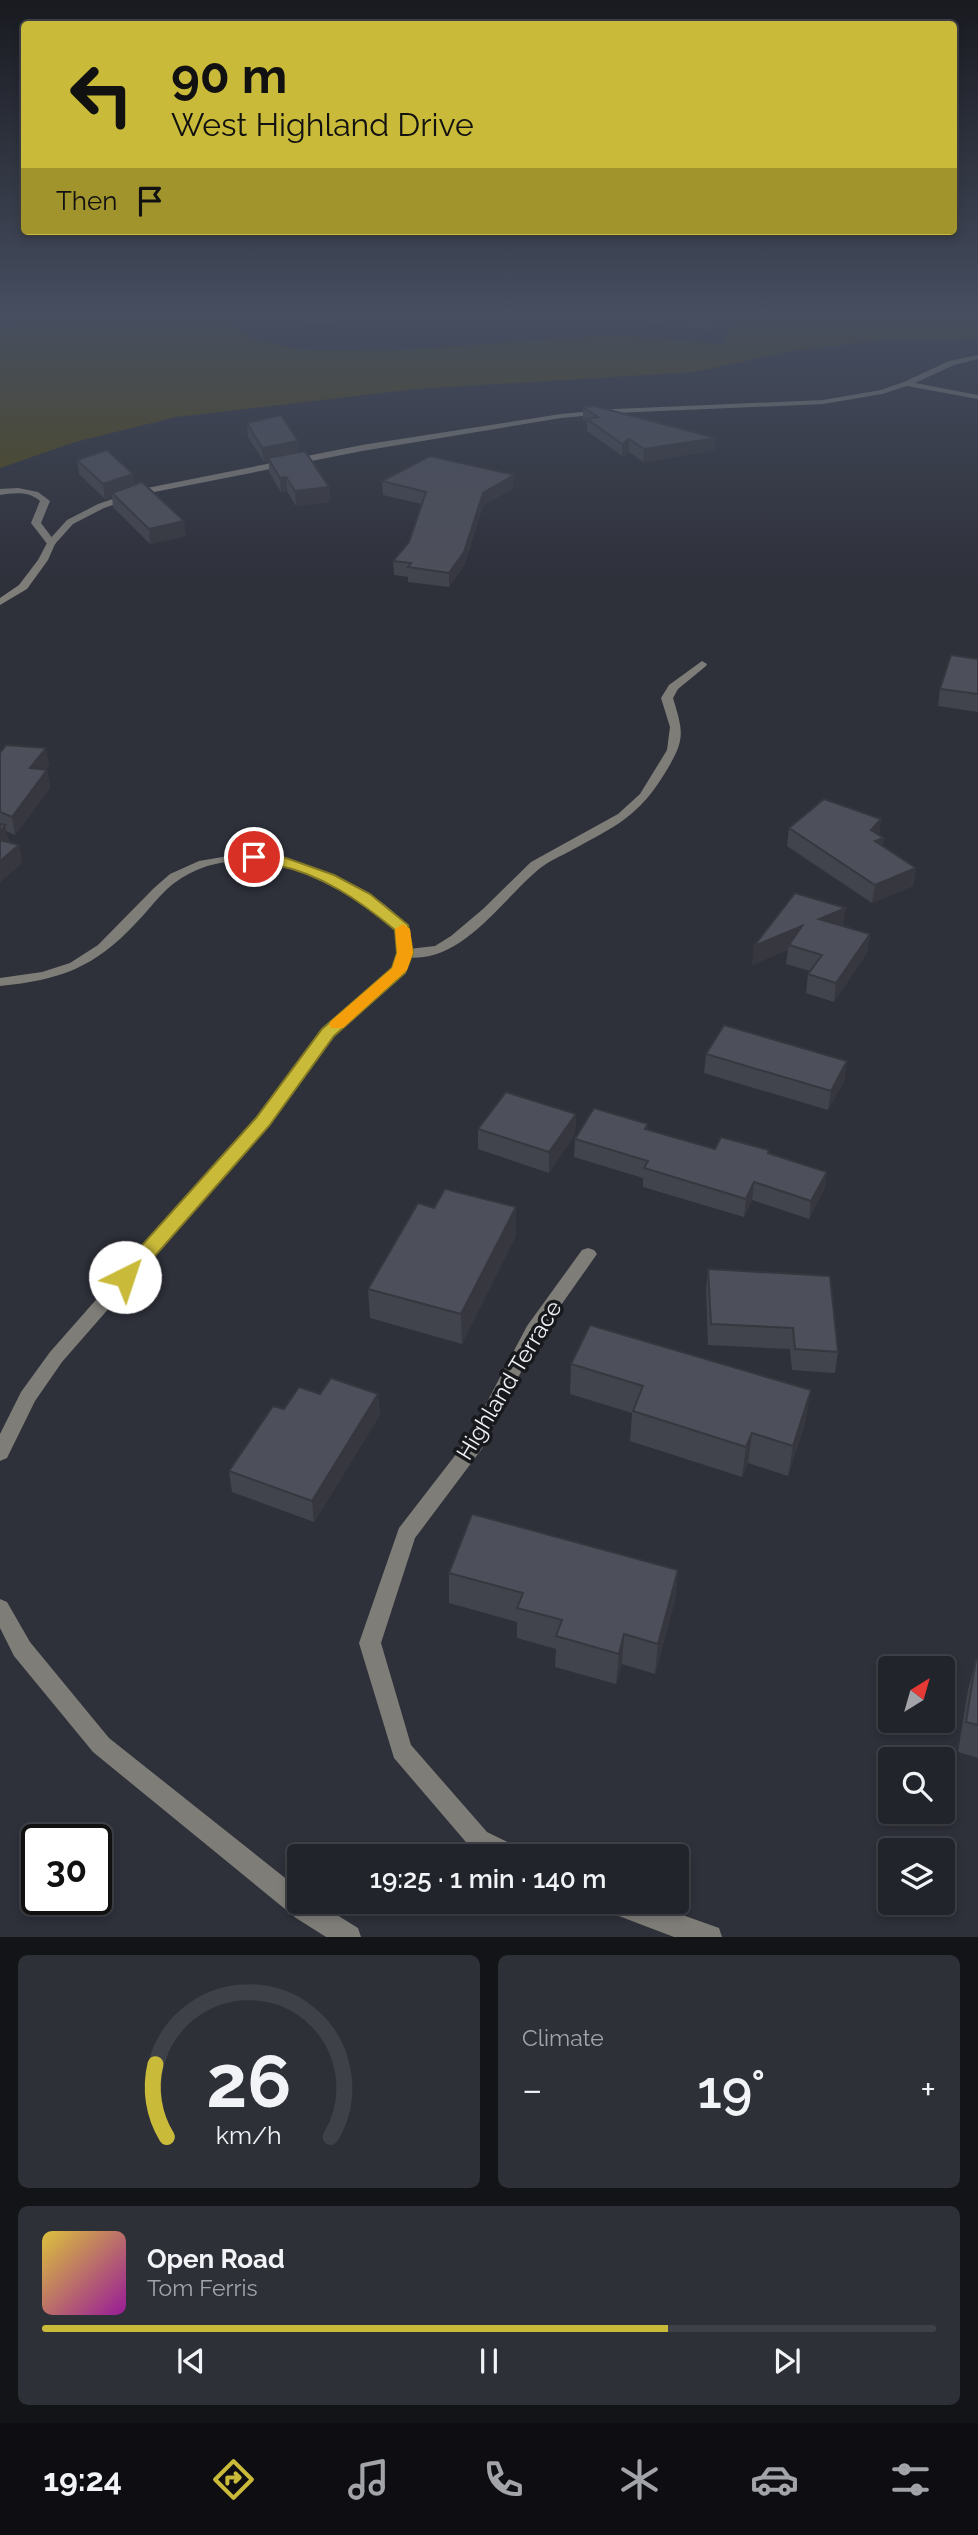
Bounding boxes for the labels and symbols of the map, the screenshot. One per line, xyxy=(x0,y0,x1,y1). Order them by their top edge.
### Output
pin xyxy=(224,827,284,887)
position arrow xyxy=(88,1240,162,1314)
street label: Highland Terrace xyxy=(450,1295,567,1464)
north arrow xyxy=(878,1656,956,1732)
speed limit sign: 30 xyxy=(21,1824,112,1915)

